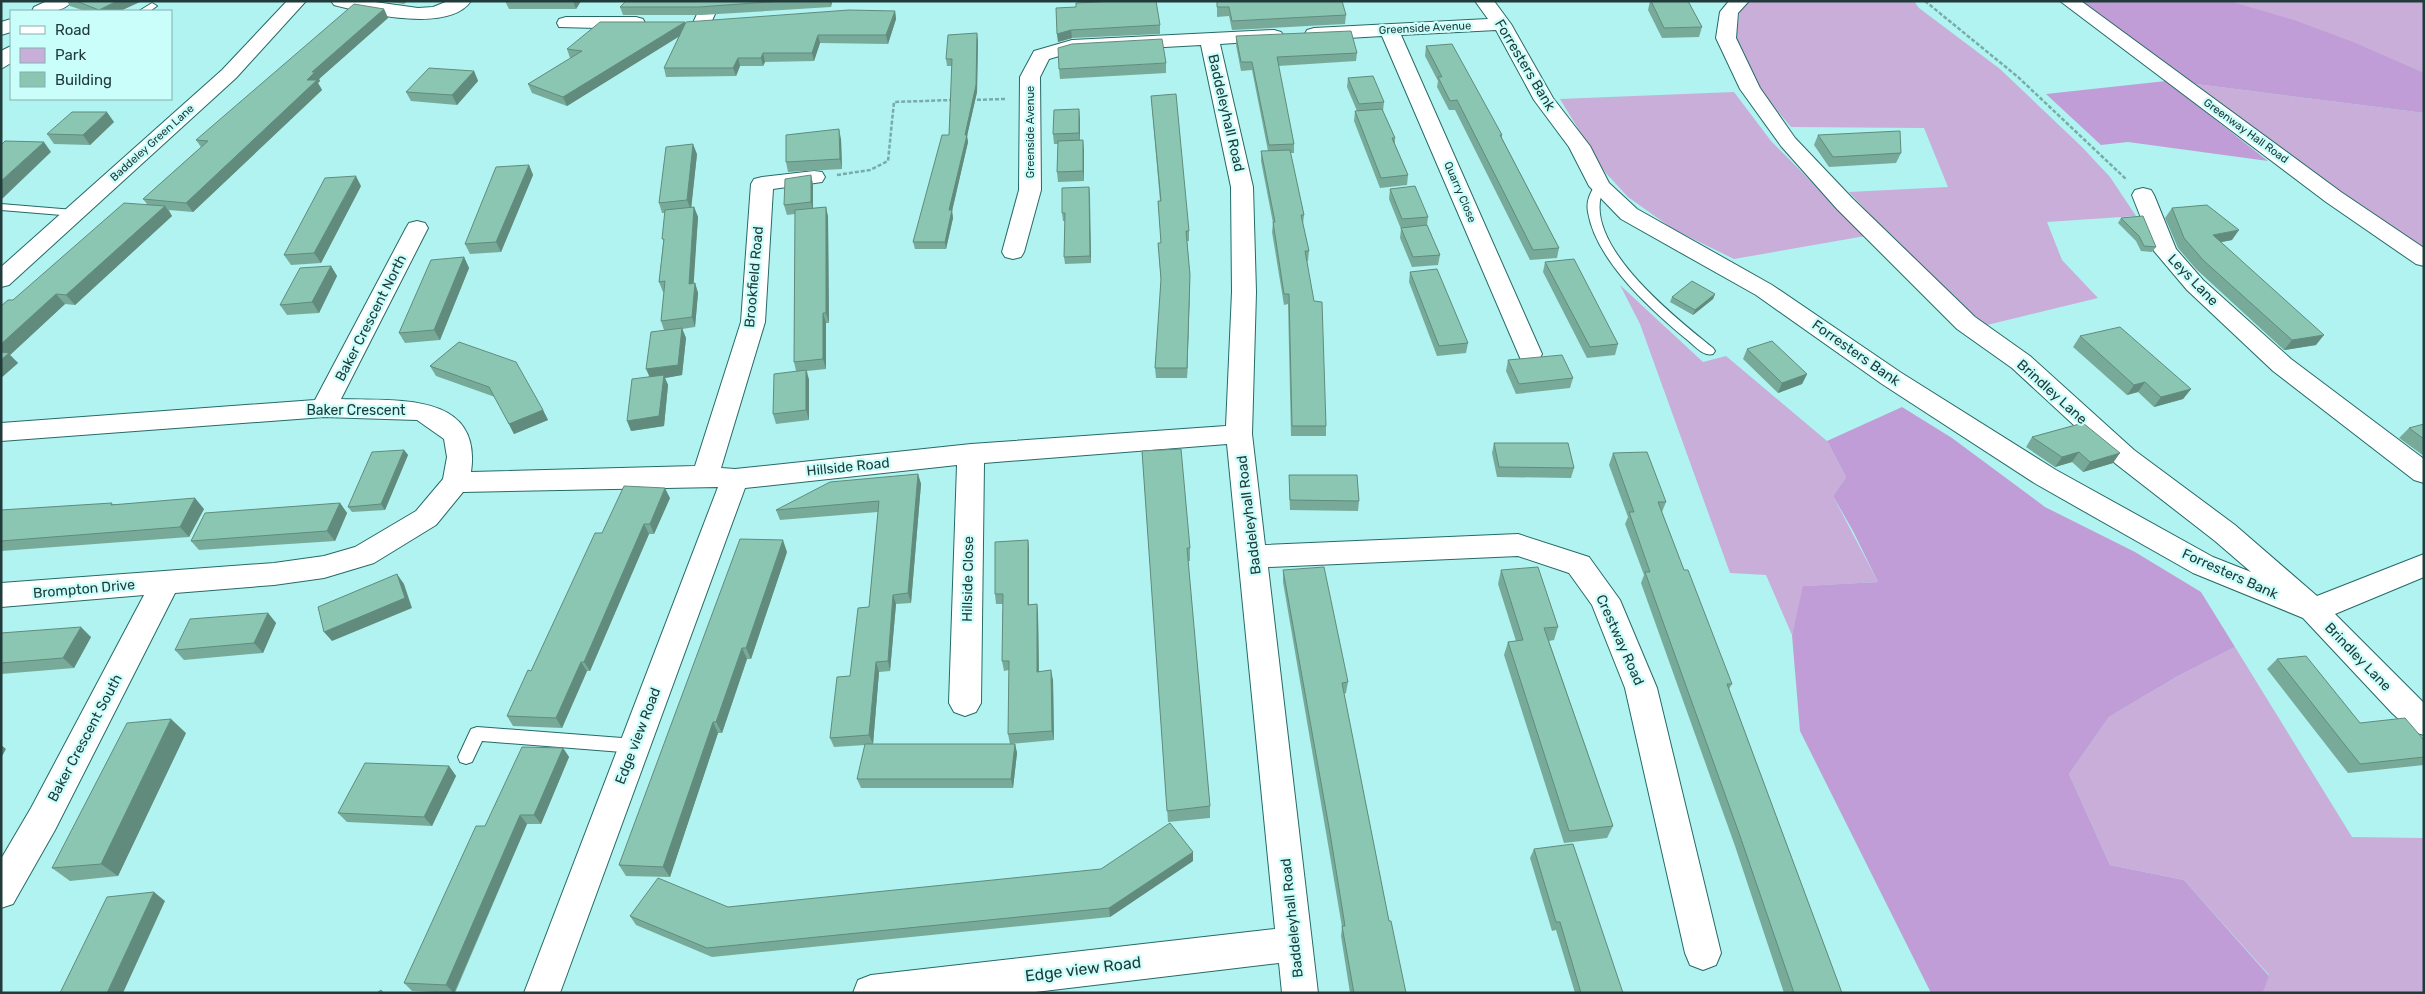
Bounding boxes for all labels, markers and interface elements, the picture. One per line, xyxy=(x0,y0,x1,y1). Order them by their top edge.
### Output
legend xyxy=(10,10,172,100)
street label: Forresters Bank xyxy=(1491,16,1559,114)
street label: Greenside Avenue xyxy=(1378,19,1472,37)
text: Road xyxy=(55,21,91,39)
text: Park xyxy=(55,46,86,64)
street label: Baddeleyhall Road xyxy=(1204,53,1248,173)
text: Building xyxy=(55,71,112,89)
street label: Greenside Avenue xyxy=(1024,86,1037,178)
street label: Greenway Hall Road xyxy=(2201,96,2291,166)
street label: Baddeley Green Lane xyxy=(107,102,197,184)
street label: Quarry Close xyxy=(1441,160,1479,224)
street label: Brookfield Road xyxy=(741,226,767,328)
street label: Leys Lane xyxy=(2164,251,2222,310)
street label: Baker Crescent North xyxy=(332,252,410,384)
street label: Forresters Bank xyxy=(1809,316,1904,390)
street label: Brindley Lane xyxy=(2013,356,2091,428)
street label: Baker Crescent xyxy=(306,402,406,419)
street label: Hillside Road xyxy=(806,454,890,480)
street label: Baddeleyhall Road xyxy=(1233,454,1265,576)
street label: Hillside Close xyxy=(959,536,977,622)
street label: Forresters Bank xyxy=(2179,545,2281,603)
street label: Brompton Drive xyxy=(32,576,136,602)
street label: Crestway Road xyxy=(1592,592,1648,688)
street label: Brindley Lane xyxy=(2321,619,2395,695)
street label: Baker Crescent South xyxy=(44,671,126,805)
street label: Edge view Road xyxy=(612,685,664,787)
street label: Baddeleyhall Road xyxy=(1277,857,1307,979)
street label: Edge view Road xyxy=(1024,952,1142,986)

